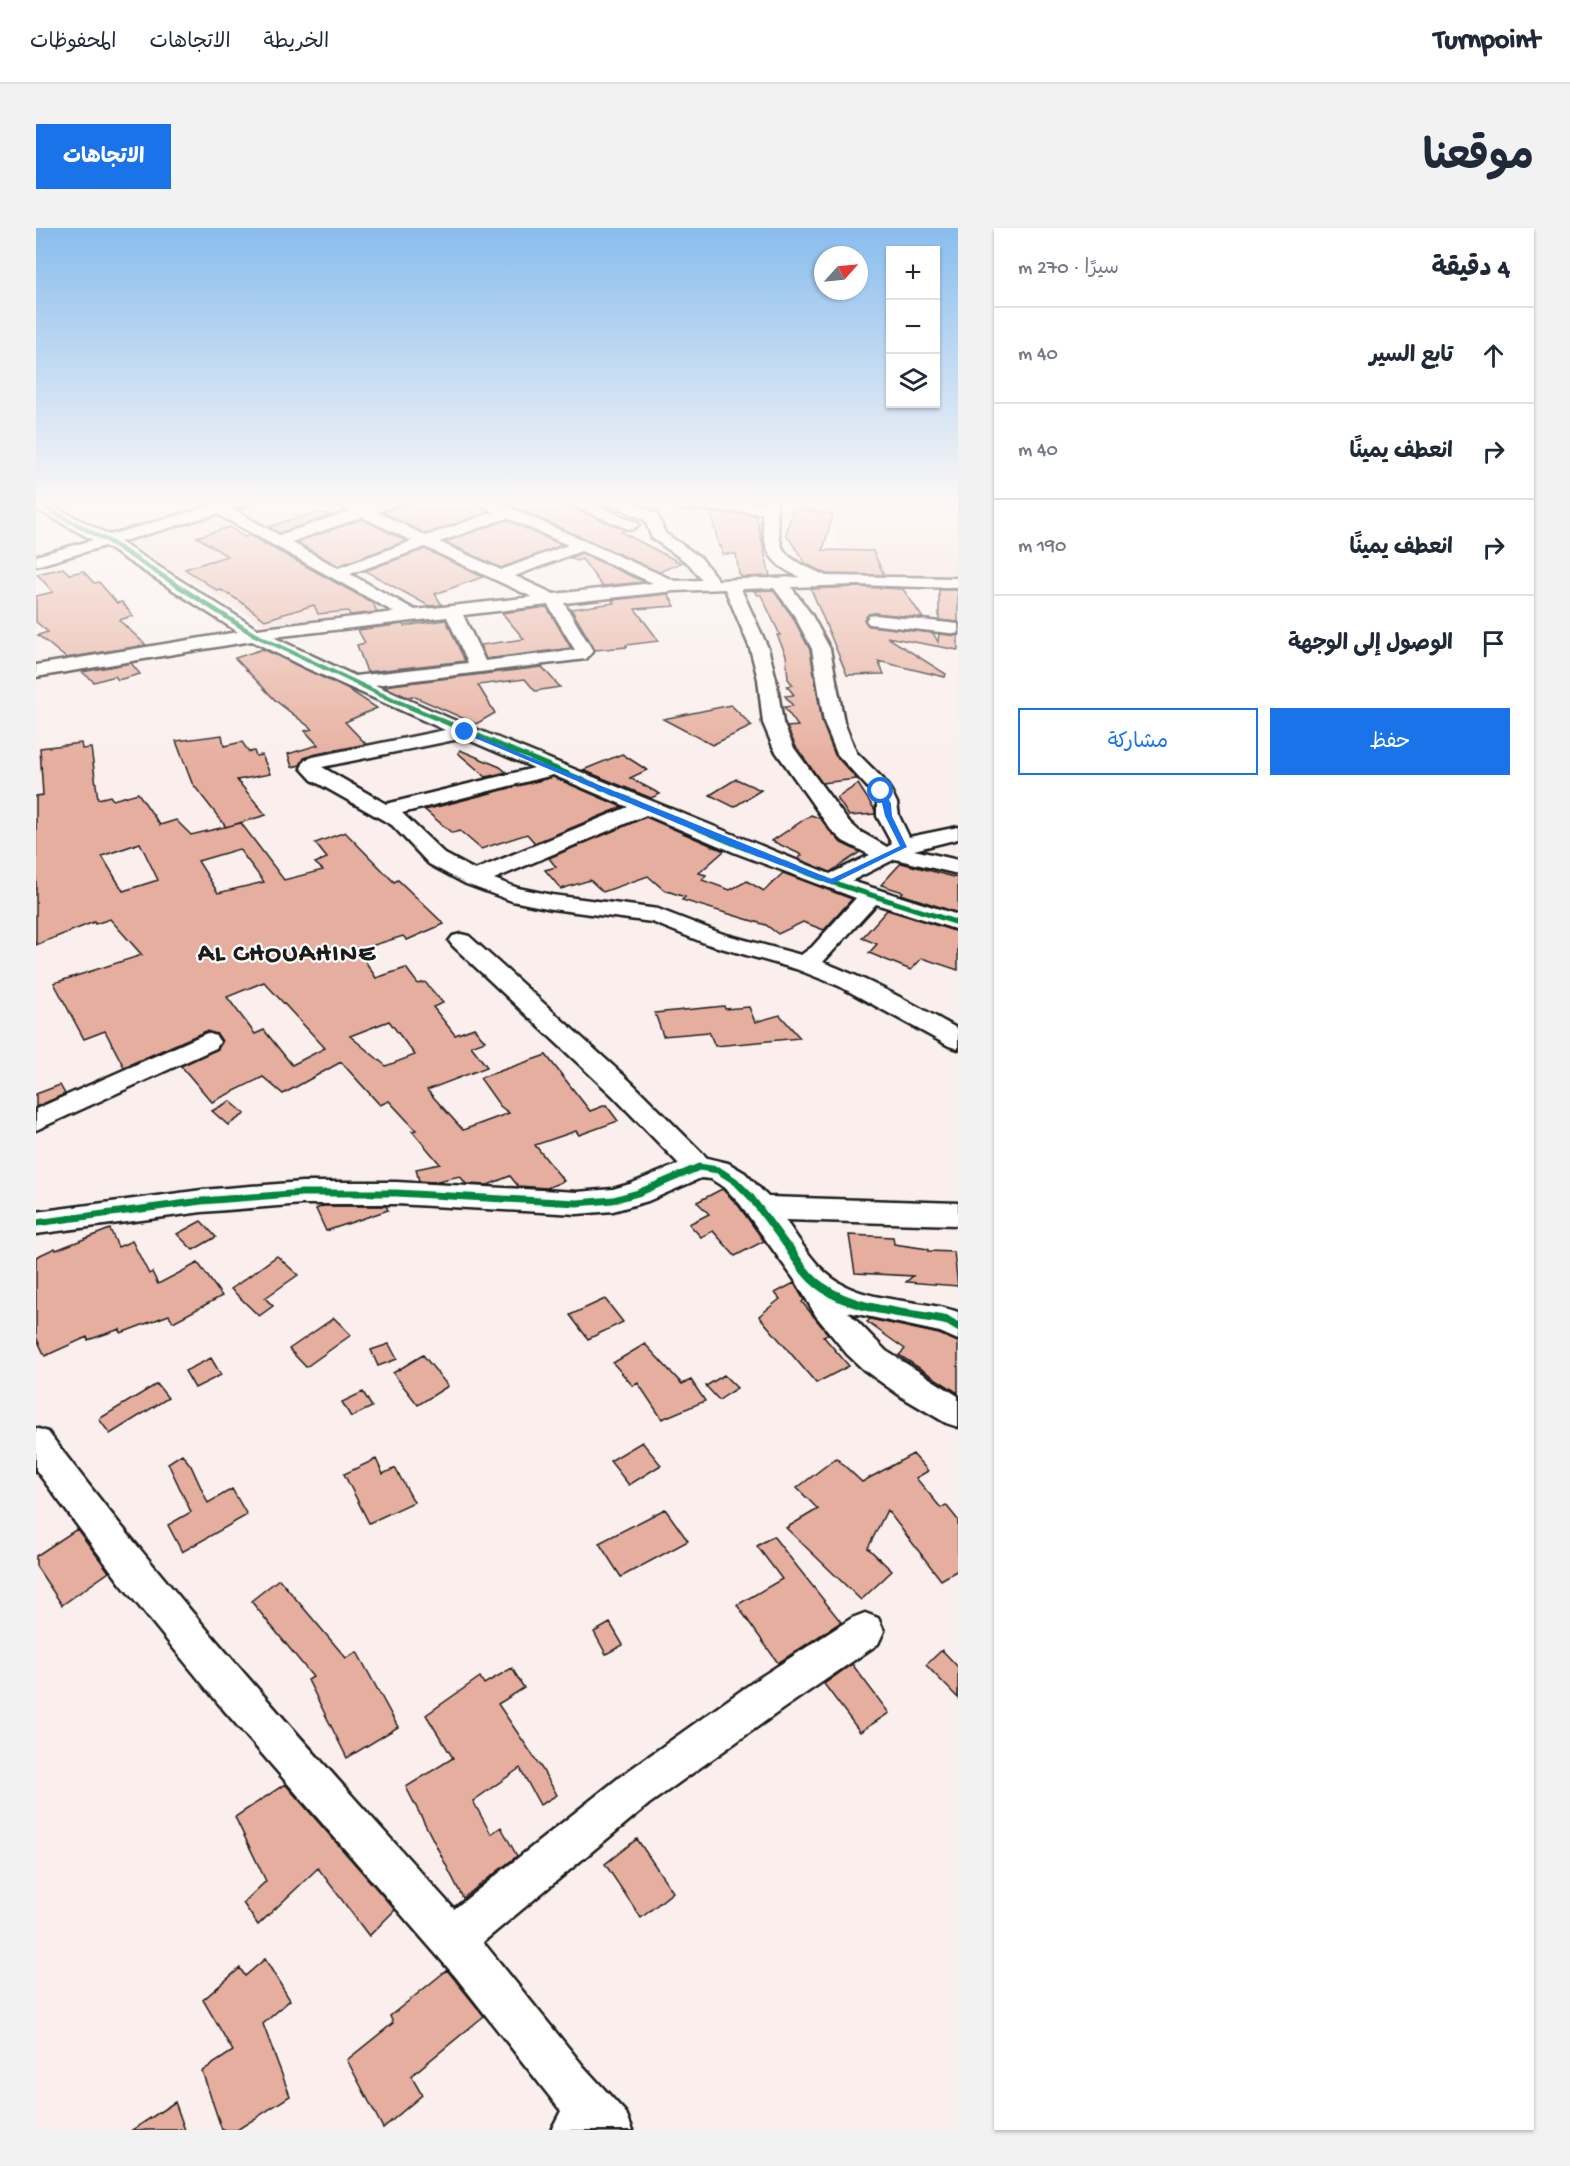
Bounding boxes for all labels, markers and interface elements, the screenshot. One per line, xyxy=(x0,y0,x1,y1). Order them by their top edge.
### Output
text: Turnpoint xyxy=(1434,25,1540,58)
text: المحفوظات xyxy=(30,31,116,56)
text: الاتجاهات xyxy=(149,31,231,56)
text: الخريطة xyxy=(264,31,329,56)
button: الاتجاهات xyxy=(36,124,171,189)
text: موقعنا xyxy=(1423,136,1534,185)
north arrow xyxy=(814,246,868,300)
map controls xyxy=(886,246,940,408)
button: + xyxy=(886,246,940,300)
text: 4 دقيقة xyxy=(1432,255,1510,286)
text: سيرًا · 270 m xyxy=(1018,258,1119,281)
button: − xyxy=(886,300,940,354)
icon: ahead xyxy=(1477,339,1510,372)
text: 40 m xyxy=(1018,344,1058,367)
text: تابع السير xyxy=(1369,344,1453,370)
button: layers xyxy=(886,354,940,408)
icon: right xyxy=(1477,435,1510,468)
text: 40 m xyxy=(1018,440,1058,463)
text: انعطف يمينًا xyxy=(1350,440,1453,466)
icon: right xyxy=(1477,531,1510,564)
text: 190 m xyxy=(1018,536,1066,559)
text: انعطف يمينًا xyxy=(1350,536,1453,562)
icon: arrive xyxy=(1477,627,1510,660)
text: الوصول إلى الوجهة xyxy=(1288,632,1453,658)
button: مشاركة xyxy=(1018,708,1258,775)
button: حفظ xyxy=(1270,708,1510,775)
route end xyxy=(451,718,477,744)
route start xyxy=(867,777,893,803)
district label: AL CHOUAHINE xyxy=(197,940,376,971)

